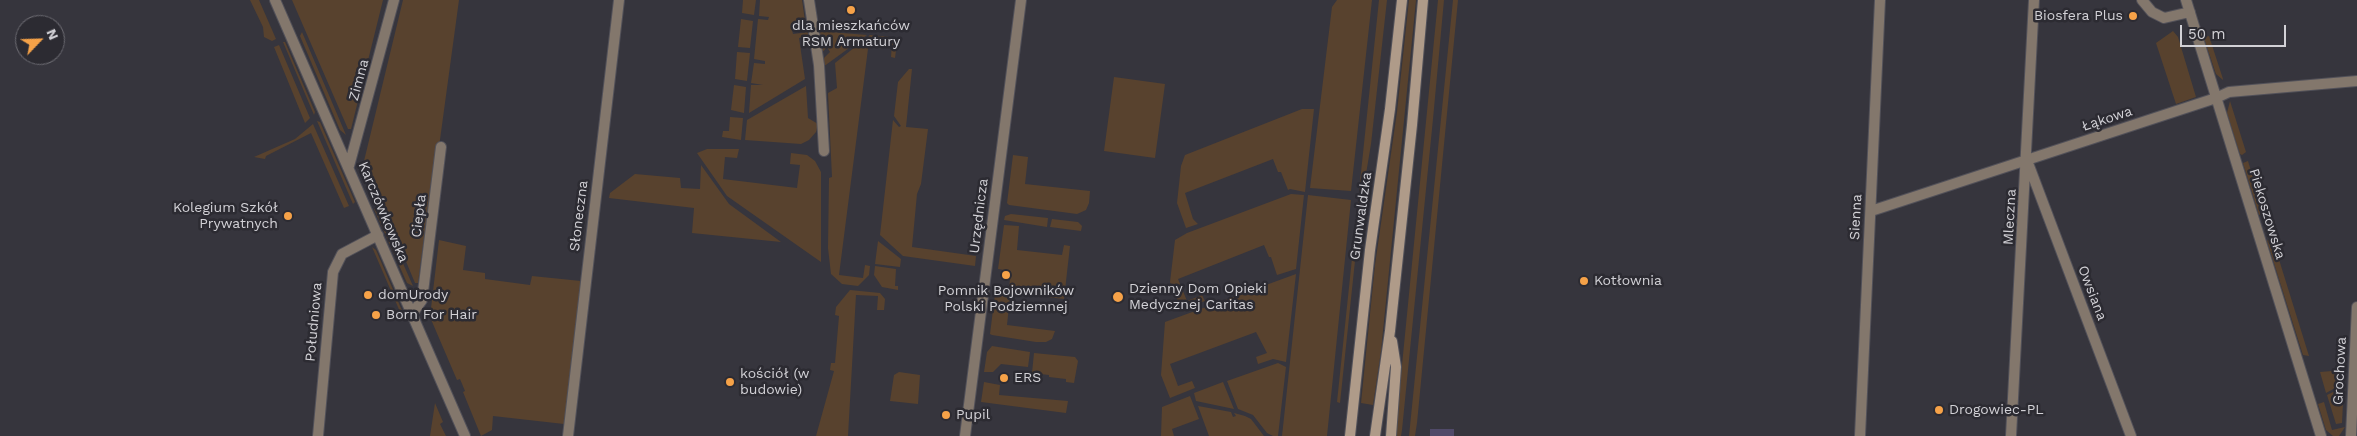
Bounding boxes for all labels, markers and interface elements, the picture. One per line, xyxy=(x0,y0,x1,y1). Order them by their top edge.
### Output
marker: dla mieszkańców RSM Armatury xyxy=(845,4,857,16)
place label: Biosfera Plus xyxy=(2034,8,2123,24)
marker: Biosfera Plus xyxy=(2127,10,2139,22)
north arrow xyxy=(15,15,65,65)
scale bar xyxy=(2182,15,2288,47)
place label: dla mieszkańców RSM Armatury xyxy=(792,18,910,50)
text: 50 m xyxy=(2188,25,2225,43)
text: N xyxy=(43,26,62,42)
street label: Zimna xyxy=(345,57,373,103)
street label: Łąkowa xyxy=(2080,103,2134,135)
street label: Karczówkowska xyxy=(354,159,412,265)
street label: Piekoszowska xyxy=(2245,167,2289,261)
street label: Grunwaldzka xyxy=(1347,171,1375,261)
street label: Urzędnicza xyxy=(966,178,992,254)
street label: Słoneczna xyxy=(566,180,592,252)
street label: Mleczna xyxy=(2000,189,2020,245)
street label: Ciepła xyxy=(408,193,430,239)
street label: Sienna xyxy=(1846,194,1866,240)
place label: Kolegium Szkół Prywatnych xyxy=(173,200,278,232)
marker: Kolegium Szkół Prywatnych xyxy=(282,210,294,222)
street label: Owsiana xyxy=(2074,263,2110,323)
marker: Pomnik Bojowników Polski Podziemnej xyxy=(1000,269,1012,281)
place label: Kotłownia xyxy=(1594,273,1662,289)
marker: Kotłownia xyxy=(1578,275,1590,287)
place label: Dzienny Dom Opieki Medycznej Caritas xyxy=(1129,281,1267,314)
street label: Południowa xyxy=(302,282,326,362)
place label: Pomnik Bojowników Polski Podziemnej xyxy=(938,283,1074,316)
place label: domUrody xyxy=(378,287,448,303)
marker: domUrody xyxy=(362,289,374,301)
marker: Dzienny Dom Opieki Medycznej Caritas xyxy=(1111,290,1125,304)
place label: Born For Hair xyxy=(386,307,477,323)
marker: Born For Hair xyxy=(370,309,382,321)
street label: Grochowa xyxy=(2330,337,2350,405)
place label: kościół (w budowie) xyxy=(740,366,809,398)
place label: ERS xyxy=(1014,370,1041,386)
marker: ERS xyxy=(998,372,1010,384)
marker: kościół (w budowie) xyxy=(724,376,736,388)
place label: Drogowiec-PL xyxy=(1949,402,2044,418)
marker: Drogowiec-PL xyxy=(1933,404,1945,416)
place label: Pupil xyxy=(956,407,990,423)
marker: Pupil xyxy=(940,409,952,421)

